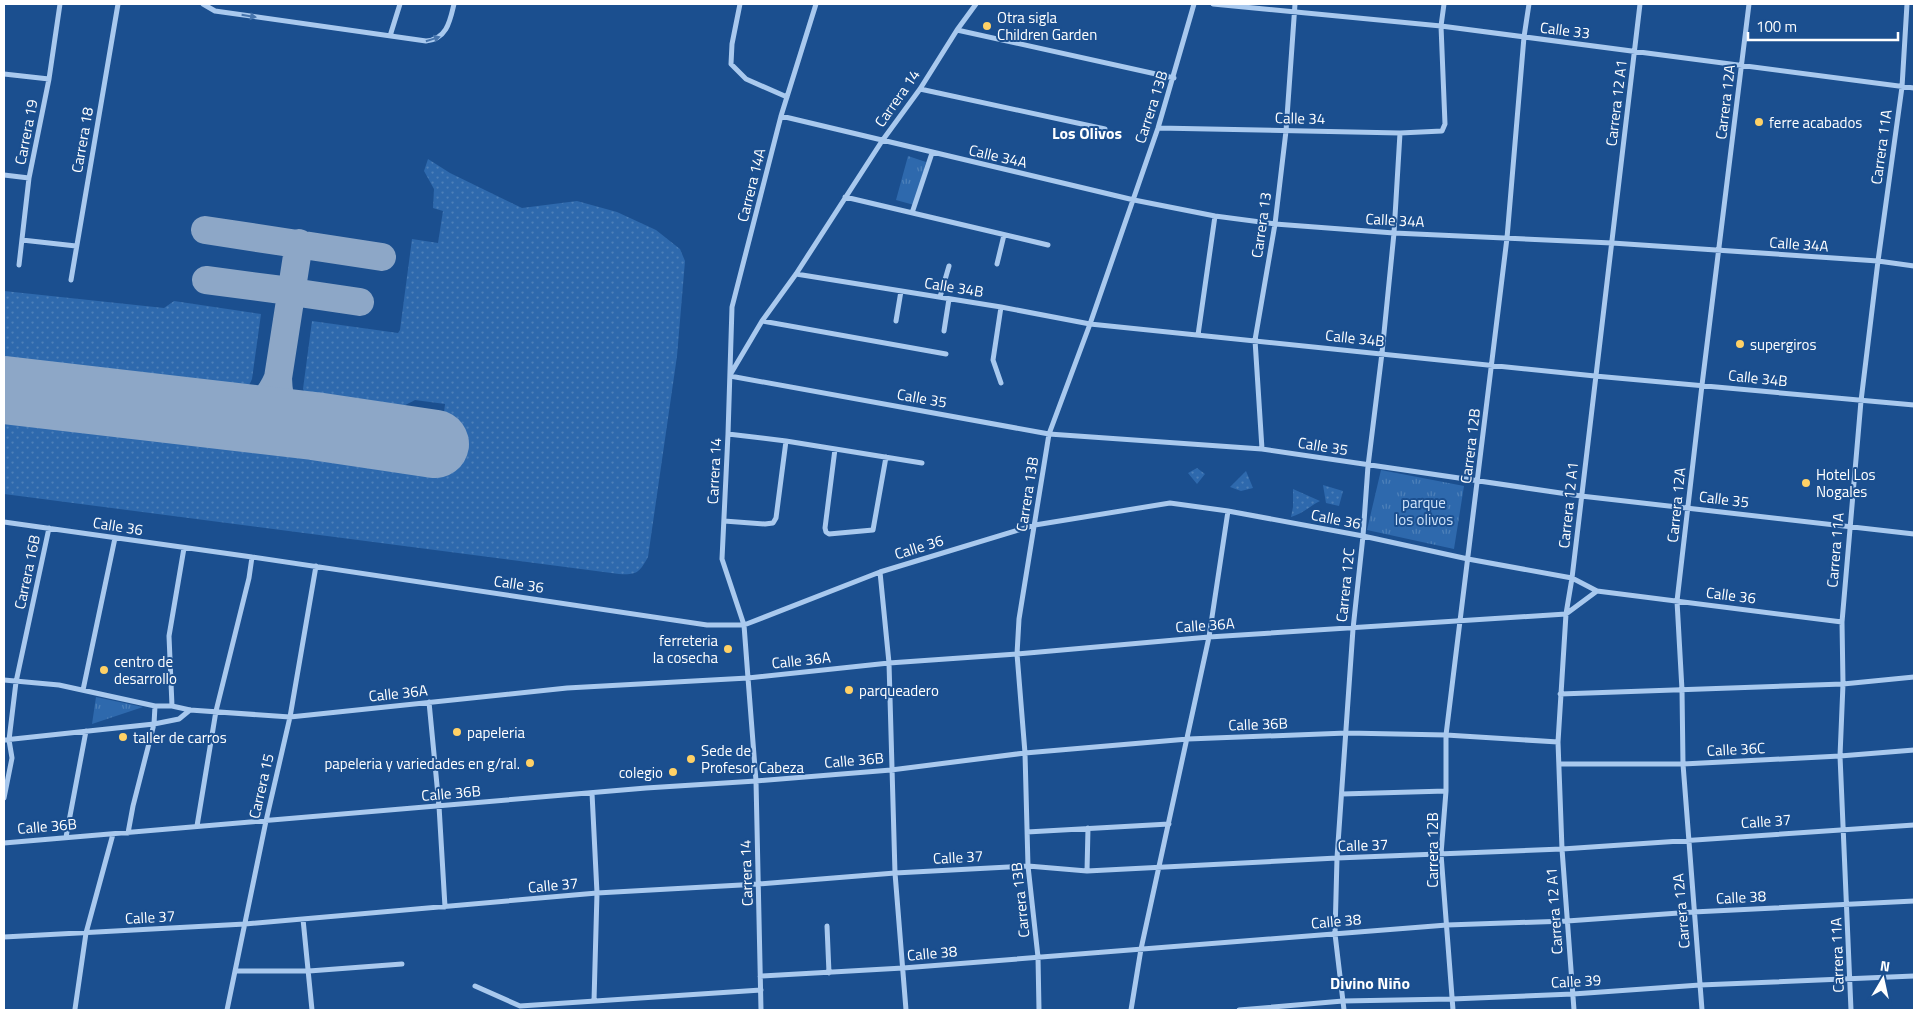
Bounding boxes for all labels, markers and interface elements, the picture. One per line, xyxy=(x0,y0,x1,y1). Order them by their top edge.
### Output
place label: Otra sigla Children Garden xyxy=(997,6,1097,46)
scale bar xyxy=(1748,10,1898,42)
one-way arrow xyxy=(241,13,257,21)
text: 100 m xyxy=(1756,15,1797,38)
street label: Calle 33 xyxy=(1539,16,1591,44)
marker: Otra sigla Children Garden xyxy=(981,20,993,32)
one-way arrow xyxy=(426,34,441,42)
street label: Carrera 12 A1 xyxy=(1599,58,1633,148)
street label: Carrera 12A xyxy=(1709,63,1741,141)
street label: Carrera 14 xyxy=(869,64,925,132)
street label: Carrera 13B xyxy=(1128,68,1174,146)
street label: Carrera 19 xyxy=(8,97,44,167)
street label: Carrera 18 xyxy=(65,105,99,175)
street label: Calle 34 xyxy=(1275,106,1325,130)
street label: Carrera 11A xyxy=(1864,108,1898,186)
place label: ferre acabados xyxy=(1769,111,1862,134)
marker: ferre acabados xyxy=(1753,116,1765,128)
district label: Los Olivos xyxy=(1052,121,1122,145)
street label: Calle 34A xyxy=(967,138,1029,174)
street label: Carrera 14A xyxy=(731,146,771,224)
street label: Carrera 13 xyxy=(1245,191,1277,259)
street label: Calle 34A xyxy=(1365,207,1425,233)
street label: Calle 34A xyxy=(1769,230,1829,258)
street label: Calle 34B xyxy=(923,271,985,303)
street label: Calle 34B xyxy=(1324,323,1386,353)
place label: supergiros xyxy=(1750,333,1816,356)
marker: supergiros xyxy=(1734,338,1746,350)
street label: Calle 34B xyxy=(1727,363,1789,393)
street label: Calle 35 xyxy=(895,382,949,414)
street label: Carrera 12B xyxy=(1454,407,1486,485)
street label: Calle 35 xyxy=(1296,431,1350,461)
street label: Carrera 14 xyxy=(701,437,727,505)
street label: Carrera 13B xyxy=(1010,455,1044,533)
street label: Carrera 12 A1 xyxy=(1552,461,1584,549)
place label: Hotel Los Nogales xyxy=(1816,463,1876,503)
street label: Carrera 12A xyxy=(1661,466,1691,544)
marker: Hotel Los Nogales xyxy=(1800,477,1812,489)
street label: Calle 35 xyxy=(1698,485,1750,513)
park label: parque los olivos xyxy=(1395,491,1453,531)
street label: Calle 36 xyxy=(1309,503,1363,535)
street label: Calle 36 xyxy=(91,511,145,541)
street label: Carrera 11A xyxy=(1820,511,1850,588)
street label: Calle 36 xyxy=(892,529,946,565)
street label: Carrera 16B xyxy=(8,533,46,611)
street label: Carrera 12C xyxy=(1330,547,1360,623)
street label: Calle 36 xyxy=(493,569,545,599)
street label: Calle 36 xyxy=(1705,581,1757,609)
street label: Calle 36A xyxy=(1175,611,1235,639)
place label: ferreteria la cosecha xyxy=(653,629,718,669)
marker: ferreteria la cosecha xyxy=(722,643,734,655)
street label: Calle 36A xyxy=(770,645,832,675)
place label: centro de desarrollo xyxy=(114,650,177,690)
marker: centro de desarrollo xyxy=(98,664,110,676)
street label: Calle 36A xyxy=(367,678,429,708)
place label: parqueadero xyxy=(859,679,939,702)
marker: parqueadero xyxy=(843,684,855,696)
street label: Calle 36B xyxy=(1228,711,1288,737)
place label: papeleria xyxy=(467,721,525,744)
place label: taller de carros xyxy=(133,726,227,749)
marker: papeleria xyxy=(451,726,463,738)
marker: taller de carros xyxy=(117,731,129,743)
street label: Calle 36C xyxy=(1706,736,1766,762)
place label: Sede de Profesor Cabeza xyxy=(701,739,805,779)
street label: Calle 36B xyxy=(823,746,885,774)
street label: Carrera 15 xyxy=(242,751,280,821)
place label: papeleria y variedades en g/ral. xyxy=(324,752,520,775)
marker: Sede de Profesor Cabeza xyxy=(685,753,697,765)
marker: papeleria y variedades en g/ral. xyxy=(524,757,536,769)
place label: colegio xyxy=(619,761,663,784)
marker: colegio xyxy=(667,766,679,778)
street label: Calle 36B xyxy=(420,779,482,807)
street label: Calle 37 xyxy=(1740,808,1792,834)
street label: Calle 36B xyxy=(16,812,78,840)
street label: Carrera 12B xyxy=(1421,812,1444,888)
street label: Calle 37 xyxy=(1337,833,1389,857)
street label: Carrera 14 xyxy=(733,839,759,907)
street label: Calle 37 xyxy=(932,844,984,870)
street label: Carrera 13B xyxy=(1005,861,1035,939)
street label: Carrera 12 A1 xyxy=(1539,867,1569,955)
street label: Calle 37 xyxy=(527,871,579,899)
street label: Carrera 12A xyxy=(1666,872,1696,949)
street label: Calle 38 xyxy=(1715,884,1767,910)
street label: Calle 37 xyxy=(124,904,176,930)
street label: Calle 38 xyxy=(1310,907,1362,935)
street label: Carrera 11A xyxy=(1824,917,1850,993)
street label: Calle 38 xyxy=(906,939,958,967)
north arrow xyxy=(1858,954,1908,1004)
text: N xyxy=(1879,955,1892,977)
street label: Calle 39 xyxy=(1550,968,1602,994)
district label: Divino Niño xyxy=(1330,971,1410,995)

